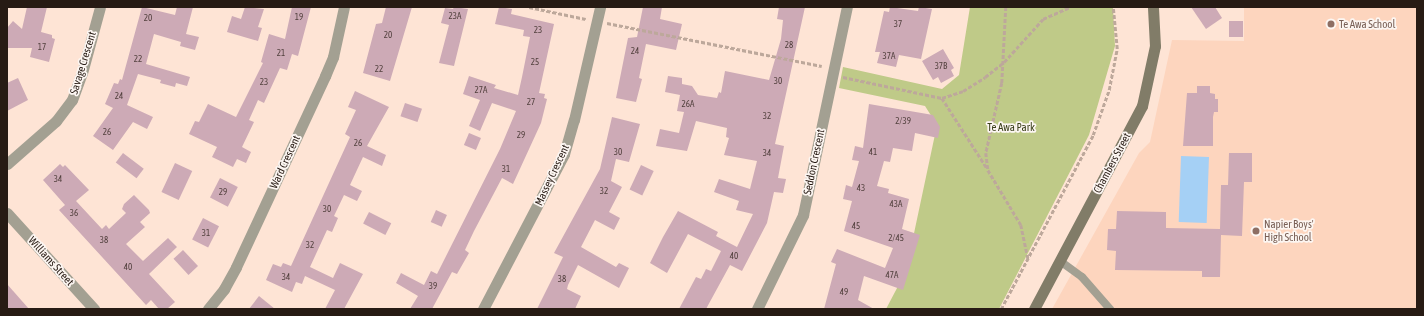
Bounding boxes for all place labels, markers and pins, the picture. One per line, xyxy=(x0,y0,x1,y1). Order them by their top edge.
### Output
place label: Te Awa School xyxy=(1339,17,1395,31)
marker: Te Awa School xyxy=(1326,19,1336,29)
place label: Napier Boys' High School xyxy=(1264,218,1314,244)
marker: Napier Boys' High School xyxy=(1251,226,1261,236)

